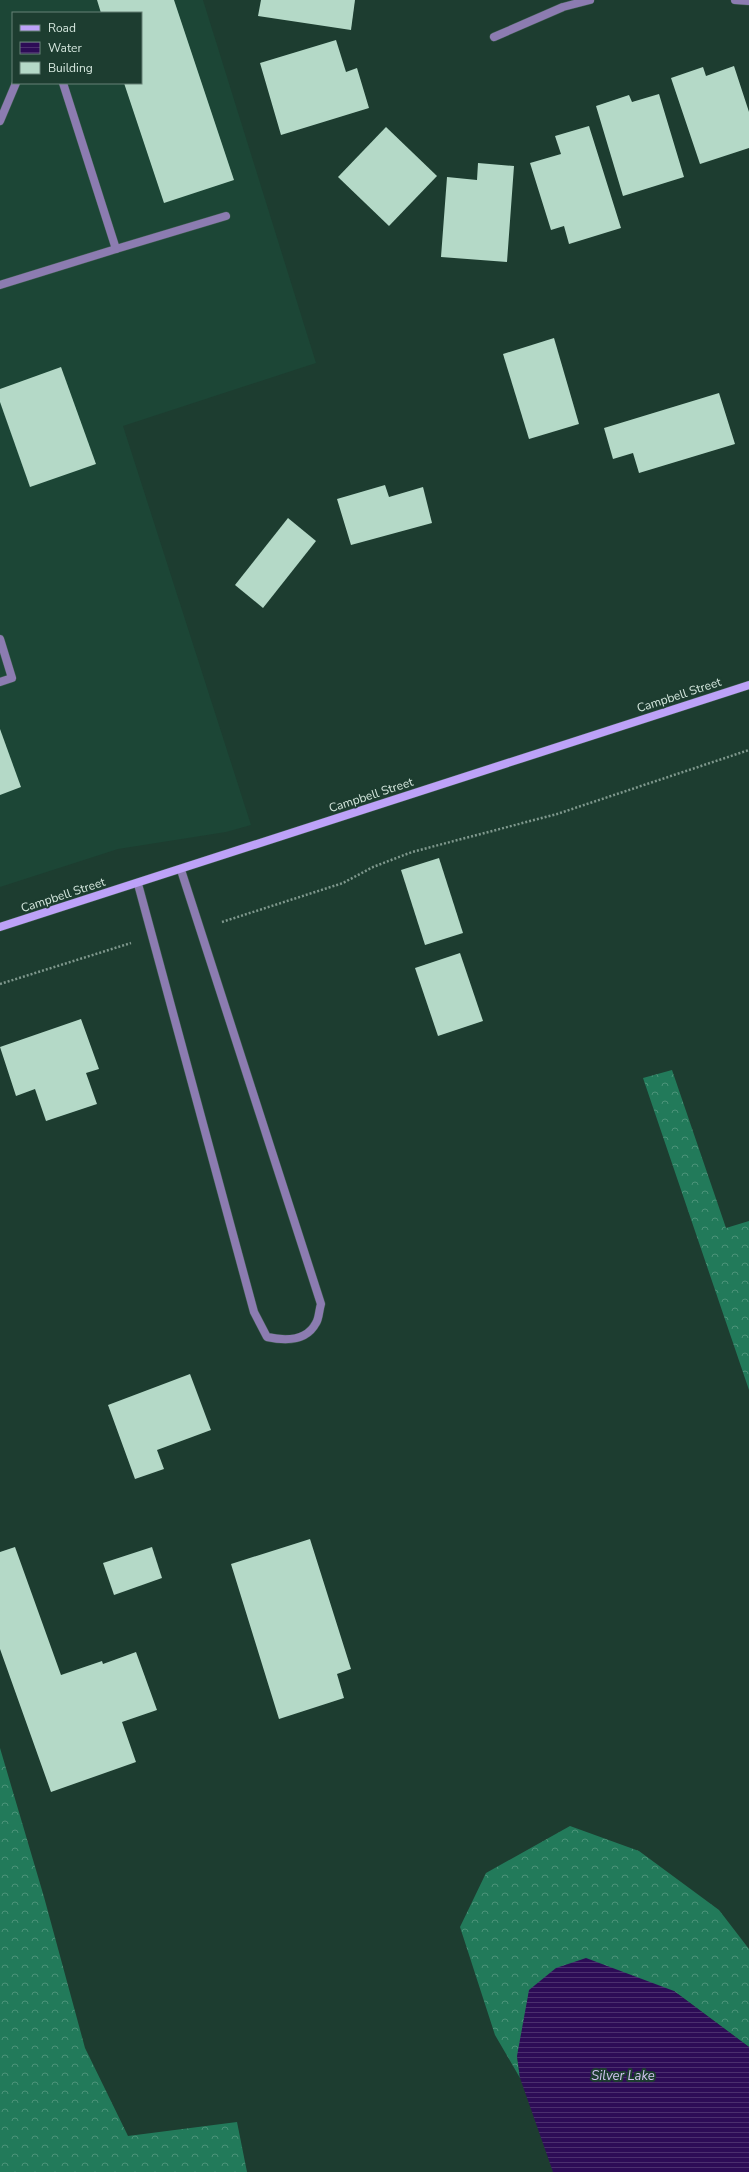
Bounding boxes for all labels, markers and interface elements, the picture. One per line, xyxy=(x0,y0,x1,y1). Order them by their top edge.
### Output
legend xyxy=(12,12,142,84)
text: Road xyxy=(48,20,76,36)
text: Water xyxy=(48,40,82,56)
text: Building xyxy=(48,60,93,76)
street label: Campbell Street xyxy=(635,674,724,716)
street label: Campbell Street xyxy=(327,774,416,816)
street label: Campbell Street xyxy=(19,874,108,916)
water label: Silver Lake xyxy=(591,2067,655,2085)

